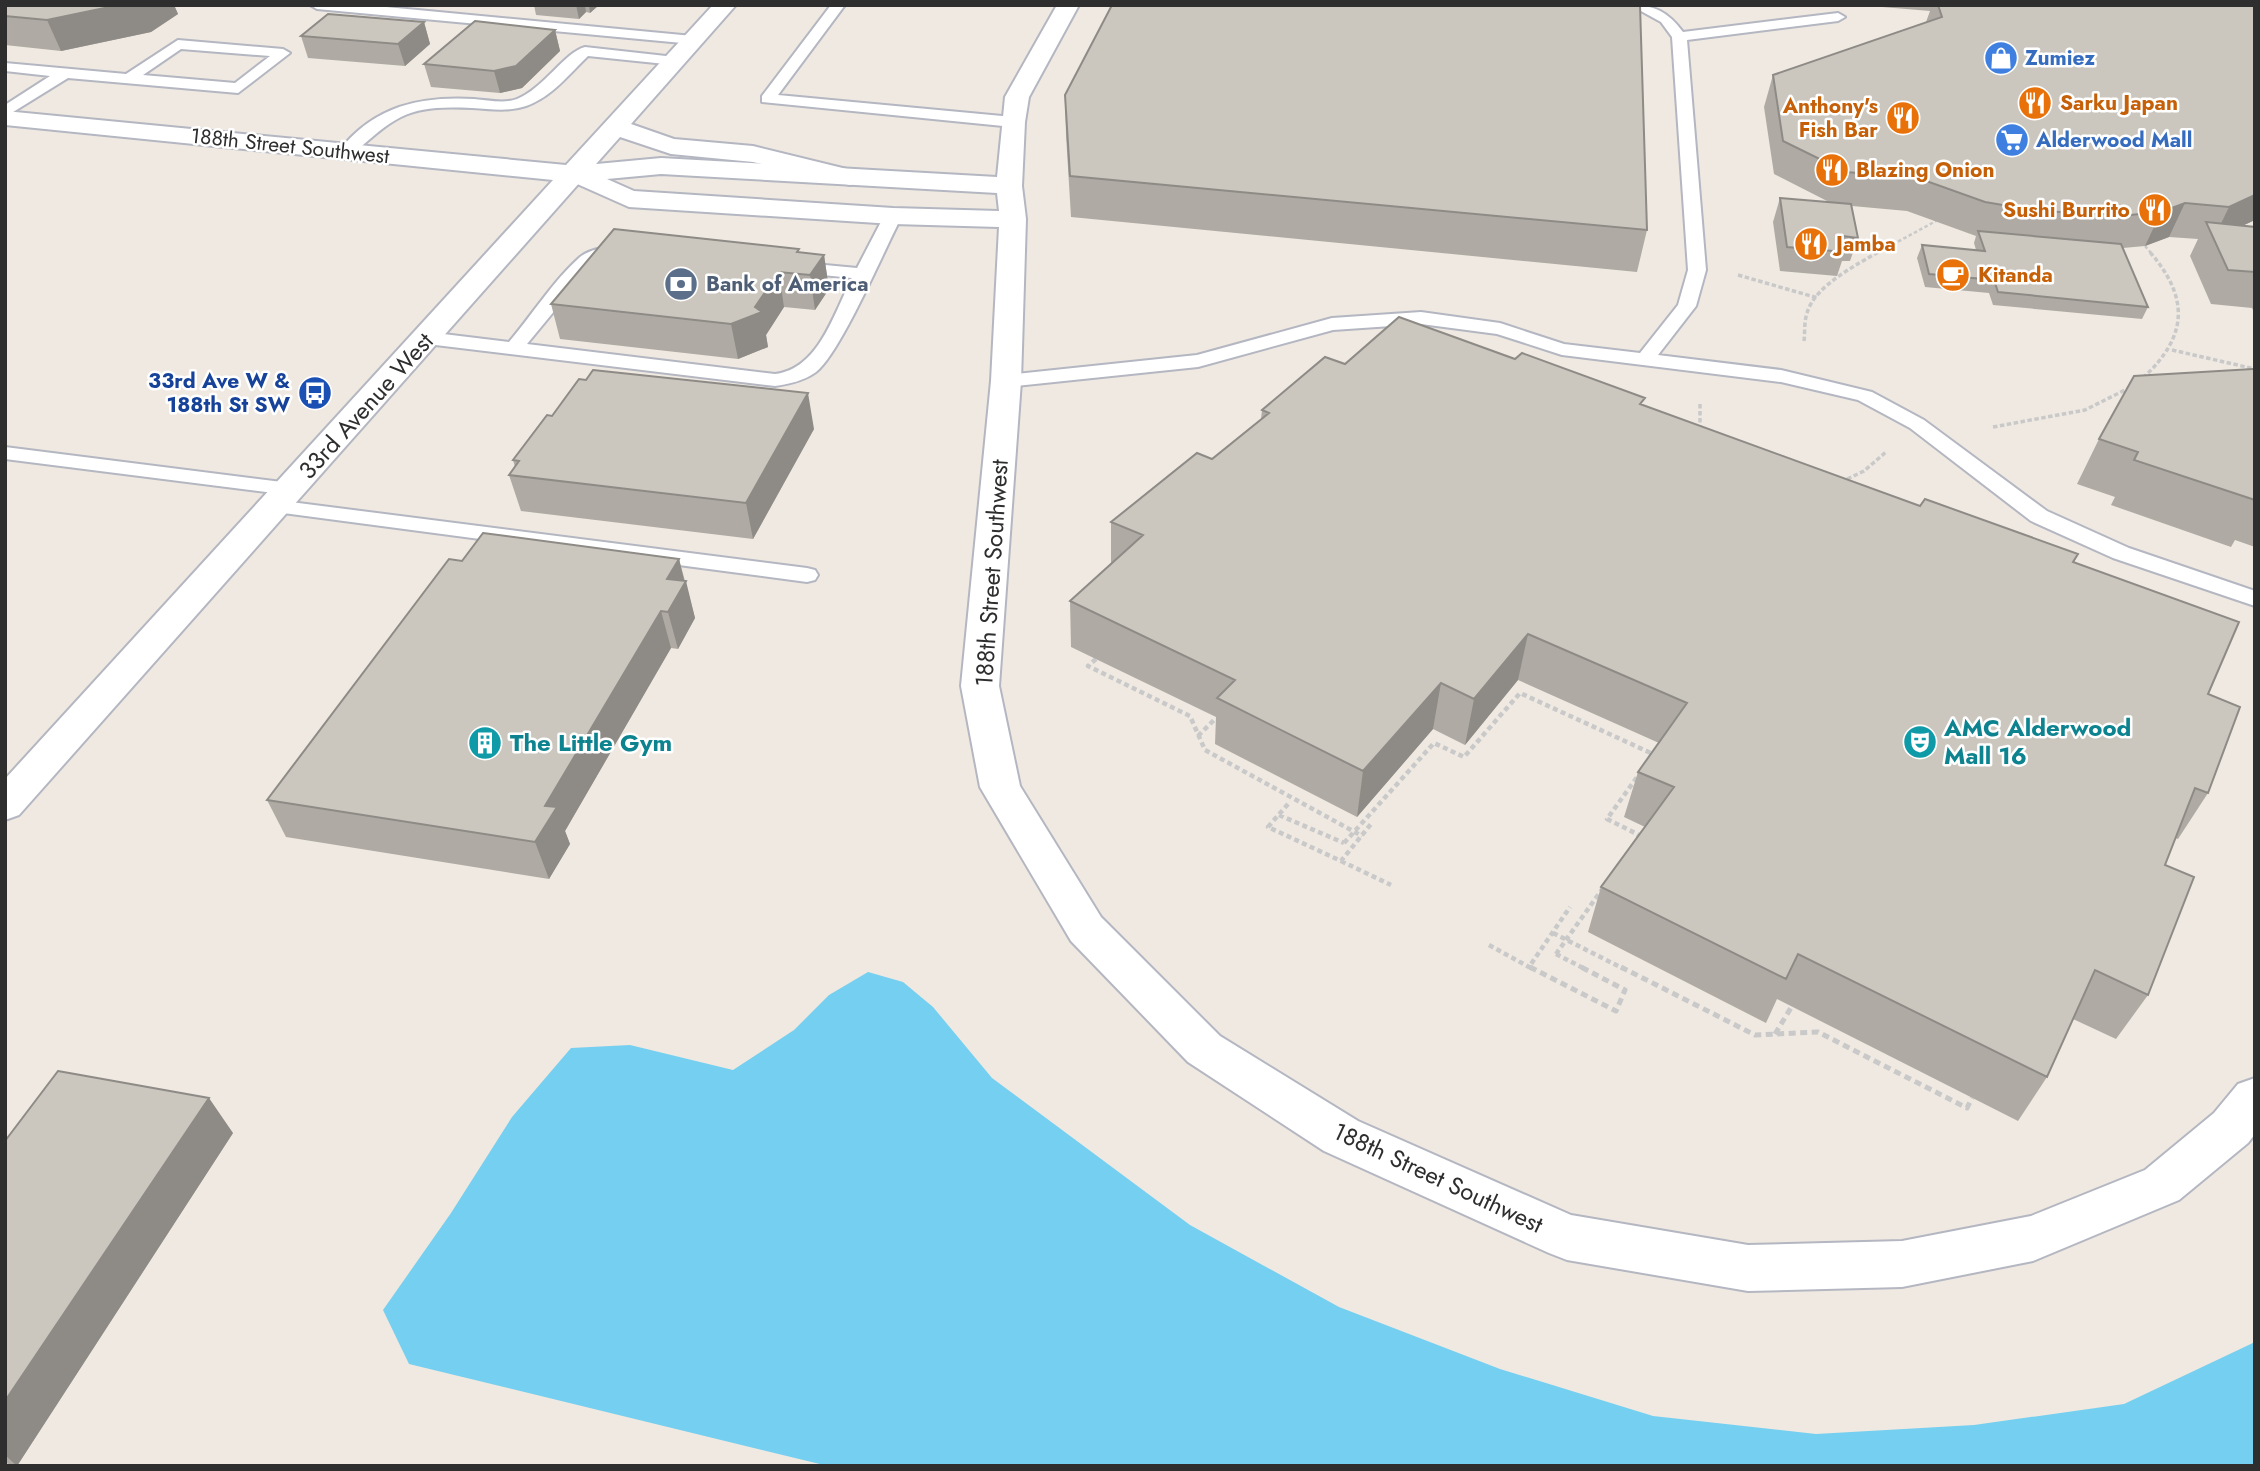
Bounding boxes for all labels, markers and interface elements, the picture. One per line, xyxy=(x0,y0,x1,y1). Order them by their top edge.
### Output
shop icon: Zumiez xyxy=(1982,39,2020,77)
place label: Zumiez xyxy=(2025,43,2095,73)
restaurant icon: Sarku Japan xyxy=(2016,84,2054,122)
place label: Sarku Japan xyxy=(2060,88,2178,118)
place label: Anthony's Fish Bar xyxy=(1782,91,1878,145)
restaurant icon: Anthony's Fish Bar xyxy=(1884,99,1922,137)
street label: 188th Street Southwest xyxy=(189,121,391,171)
supermarket icon: Alderwood Mall xyxy=(1993,121,2031,159)
place label: Alderwood Mall xyxy=(2035,125,2192,155)
restaurant icon: Blazing Onion xyxy=(1813,151,1851,189)
place label: Blazing Onion xyxy=(1856,155,1994,185)
restaurant icon: Sushi Burrito xyxy=(2136,191,2174,229)
place label: Sushi Burrito xyxy=(2003,195,2130,225)
restaurant icon: Jamba xyxy=(1792,225,1830,263)
place label: Jamba xyxy=(1832,229,1896,259)
cafe icon: Kitanda xyxy=(1934,256,1972,294)
place label: Kitanda xyxy=(1978,260,2053,290)
bank icon: Bank of America xyxy=(662,265,700,303)
place label: Bank of America xyxy=(706,269,868,299)
street label: 33rd Avenue West xyxy=(290,324,441,487)
place label: 33rd Ave W & 188th St SW xyxy=(148,366,291,420)
bus stop icon: 33rd Ave W & 188th St SW xyxy=(296,374,334,412)
street label: 188th Street Southwest xyxy=(966,458,1017,688)
place label: AMC Alderwood Mall 16 xyxy=(1943,710,2131,773)
theatre icon: AMC Alderwood Mall 16 xyxy=(1901,723,1939,761)
building icon: The Little Gym xyxy=(466,724,504,762)
place label: The Little Gym xyxy=(510,725,672,760)
street label: 188th Street Southwest xyxy=(1328,1114,1549,1242)

